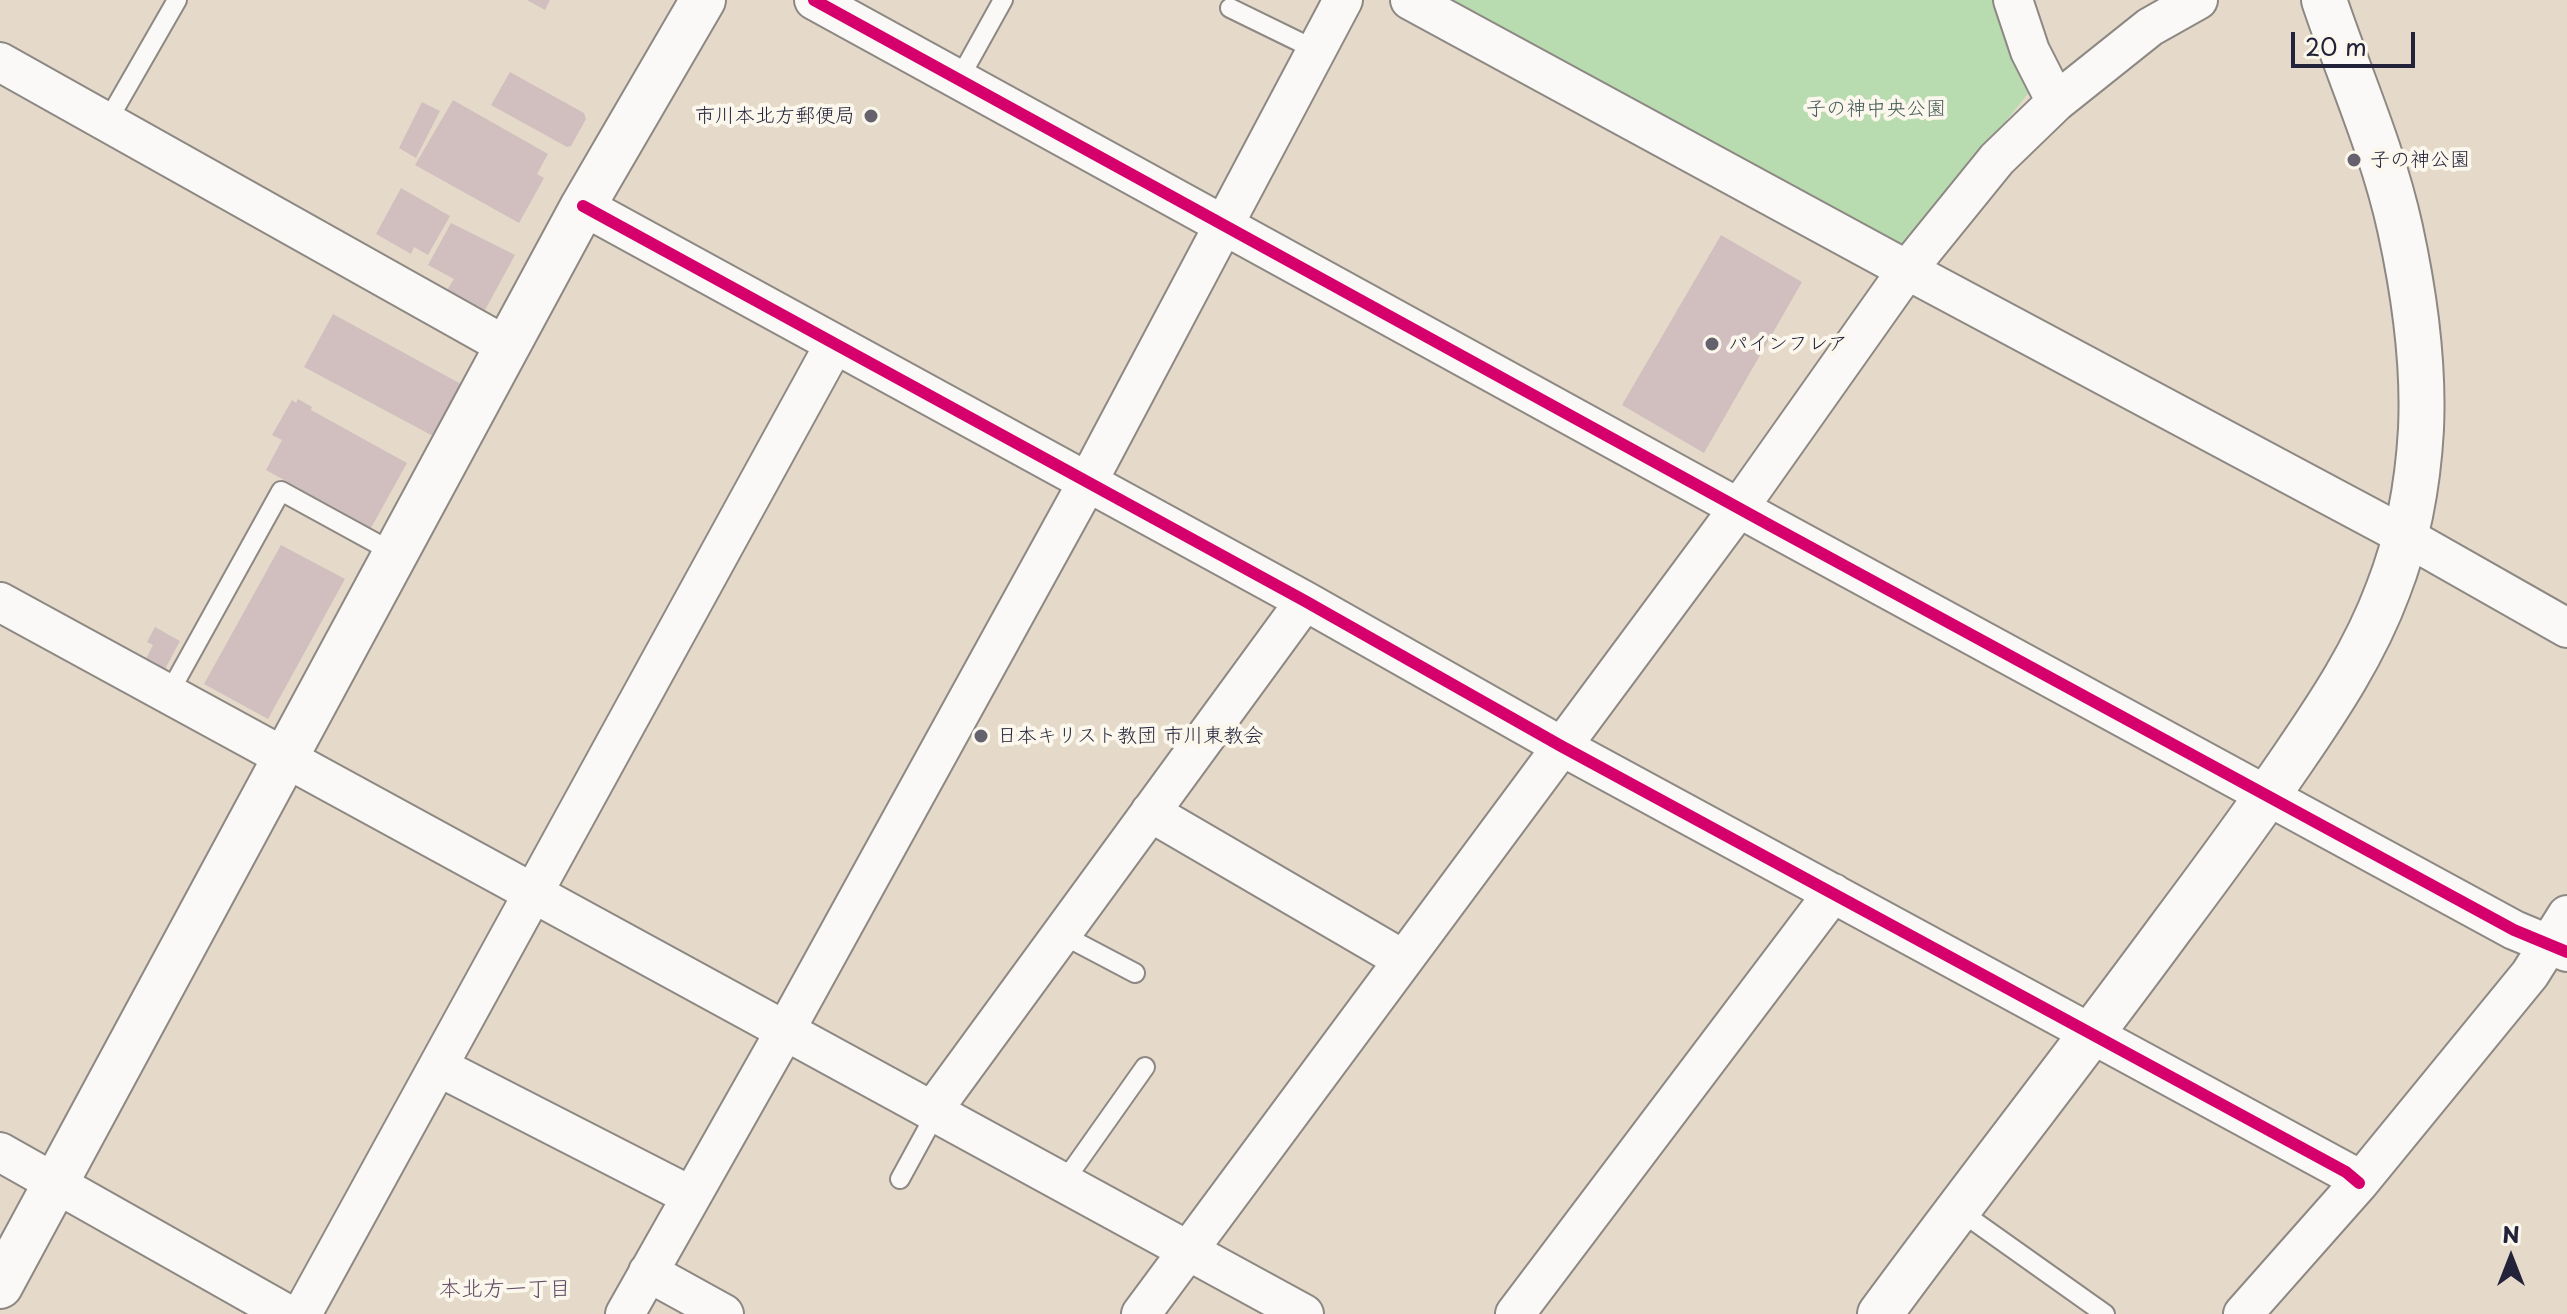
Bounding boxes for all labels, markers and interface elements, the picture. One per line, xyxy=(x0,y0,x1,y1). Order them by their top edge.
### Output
scale bar xyxy=(2295,16,2419,66)
text: 20 m xyxy=(2305,28,2367,64)
park label: 子の神中央公園 xyxy=(1806,97,1946,121)
place label: 市川本北方郵便局 xyxy=(695,104,855,128)
marker: 市川本北方郵便局 xyxy=(862,107,880,125)
place label: 子の神公園 xyxy=(2370,148,2470,172)
marker: 子の神公園 xyxy=(2345,151,2363,169)
place label: パインフレア xyxy=(1728,332,1848,356)
marker: パインフレア xyxy=(1703,335,1721,353)
place label: 日本キリスト教団 市川東教会 xyxy=(997,724,1263,748)
marker: 日本キリスト教団 市川東教会 xyxy=(972,727,990,745)
text: N xyxy=(2502,1217,2520,1250)
north arrow xyxy=(2471,1218,2551,1298)
district label: 本北方一丁目 xyxy=(439,1277,571,1303)

